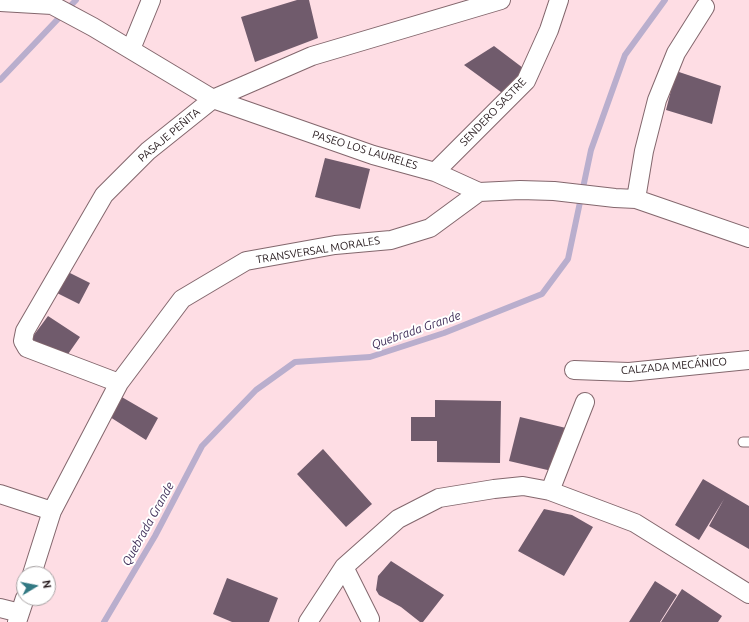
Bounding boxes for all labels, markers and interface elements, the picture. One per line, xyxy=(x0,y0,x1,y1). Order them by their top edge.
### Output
street label: SENDERO SASTRE xyxy=(457,75,529,149)
street label: PASAJE PEÑITA xyxy=(135,105,203,165)
street label: PASEO LOS LAURELES xyxy=(311,128,419,172)
street label: TRANSVERSAL MORALES xyxy=(255,234,381,266)
water label: Quebrada Grande xyxy=(369,308,463,352)
street label: CALZADA MECÁNICO xyxy=(620,355,728,377)
water label: Quebrada Grande xyxy=(119,480,177,568)
north arrow xyxy=(16,566,56,606)
text: N xyxy=(40,579,53,589)

